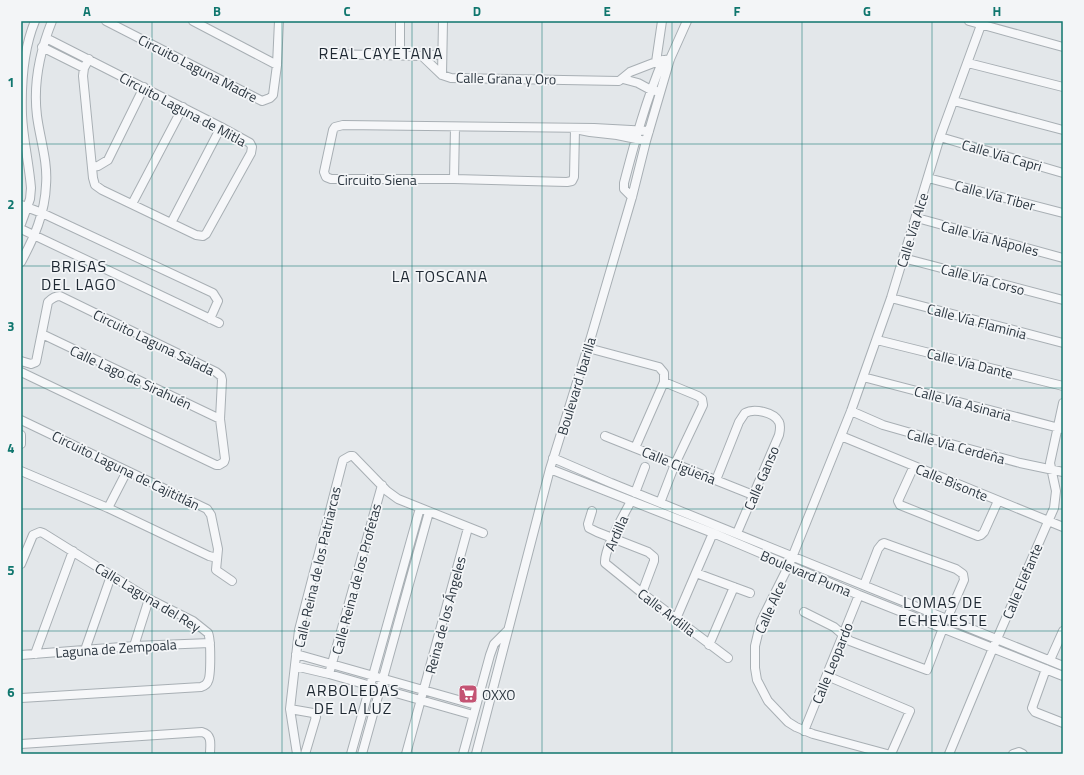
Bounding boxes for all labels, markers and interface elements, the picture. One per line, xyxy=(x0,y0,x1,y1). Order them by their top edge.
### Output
text: A xyxy=(83,1,91,21)
text: B xyxy=(213,1,221,21)
text: C xyxy=(343,1,351,21)
text: D xyxy=(473,1,481,21)
text: E xyxy=(603,1,611,21)
text: F xyxy=(734,1,741,21)
text: G xyxy=(863,1,871,21)
text: H xyxy=(993,1,1001,21)
street label: Circuito Laguna Madre xyxy=(135,29,261,107)
district label: REAL CAYETANA xyxy=(319,41,443,65)
street label: Circuito Laguna de Mitla xyxy=(116,67,250,151)
street label: Calle Grana y Oro xyxy=(456,67,556,89)
text: 1 xyxy=(7,72,15,92)
street label: Calle Vía Capri xyxy=(959,134,1045,176)
street label: Circuito Siena xyxy=(337,169,417,190)
street label: Calle Vía Tiber xyxy=(953,174,1038,216)
street label: Calle Vía Alce xyxy=(891,190,933,270)
text: 2 xyxy=(7,194,15,214)
street label: Calle Vía Nápoles xyxy=(939,215,1041,261)
district label: BRISAS DEL LAGO xyxy=(41,254,117,296)
street label: Calle Vía Corso xyxy=(939,258,1027,300)
district label: LA TOSCANA xyxy=(392,264,488,288)
street label: Calle Vía Flaminia xyxy=(925,298,1029,344)
street label: Circuito Laguna Salada xyxy=(90,303,218,381)
text: 3 xyxy=(7,316,15,336)
street label: Boulevard Ibarilla xyxy=(551,334,601,438)
street label: Calle Lago de Sirahuén xyxy=(67,340,195,414)
street label: Calle Vía Dante xyxy=(925,342,1015,384)
street label: Calle Vía Asinaria xyxy=(912,380,1014,426)
street label: Calle Vía Cerdeña xyxy=(905,423,1007,469)
street label: Circuito Laguna de Cajititlán xyxy=(48,425,204,515)
text: 4 xyxy=(7,438,15,458)
street label: Calle Cigüeña xyxy=(639,441,719,489)
street label: Calle Ganso xyxy=(738,442,784,514)
street label: Calle Bisonte xyxy=(913,458,991,506)
street label: Calle Reina de los Patriarcas xyxy=(288,484,346,650)
street label: Calle Reina de los Profetas xyxy=(326,501,386,657)
street label: Ardilla xyxy=(599,512,633,554)
street label: Calle Elefante xyxy=(997,540,1047,622)
street label: Boulevard Puma xyxy=(757,544,855,602)
street label: Reina de los Ángeles xyxy=(419,554,471,676)
street label: Calle Laguna del Rey xyxy=(91,557,205,637)
text: 5 xyxy=(7,560,15,580)
street label: Calle Alce xyxy=(749,577,791,637)
street label: Calle Ardilla xyxy=(633,583,701,641)
district label: LOMAS DE ECHEVESTE xyxy=(898,590,988,632)
street label: Calle Leopardo xyxy=(806,619,858,707)
street label: Laguna de Zempoala xyxy=(55,633,177,663)
district label: ARBOLEDAS DE LA LUZ xyxy=(306,678,400,720)
text: 6 xyxy=(7,682,15,702)
supermarket icon: OXXO xyxy=(457,683,479,705)
place label: OXXO xyxy=(482,684,516,705)

